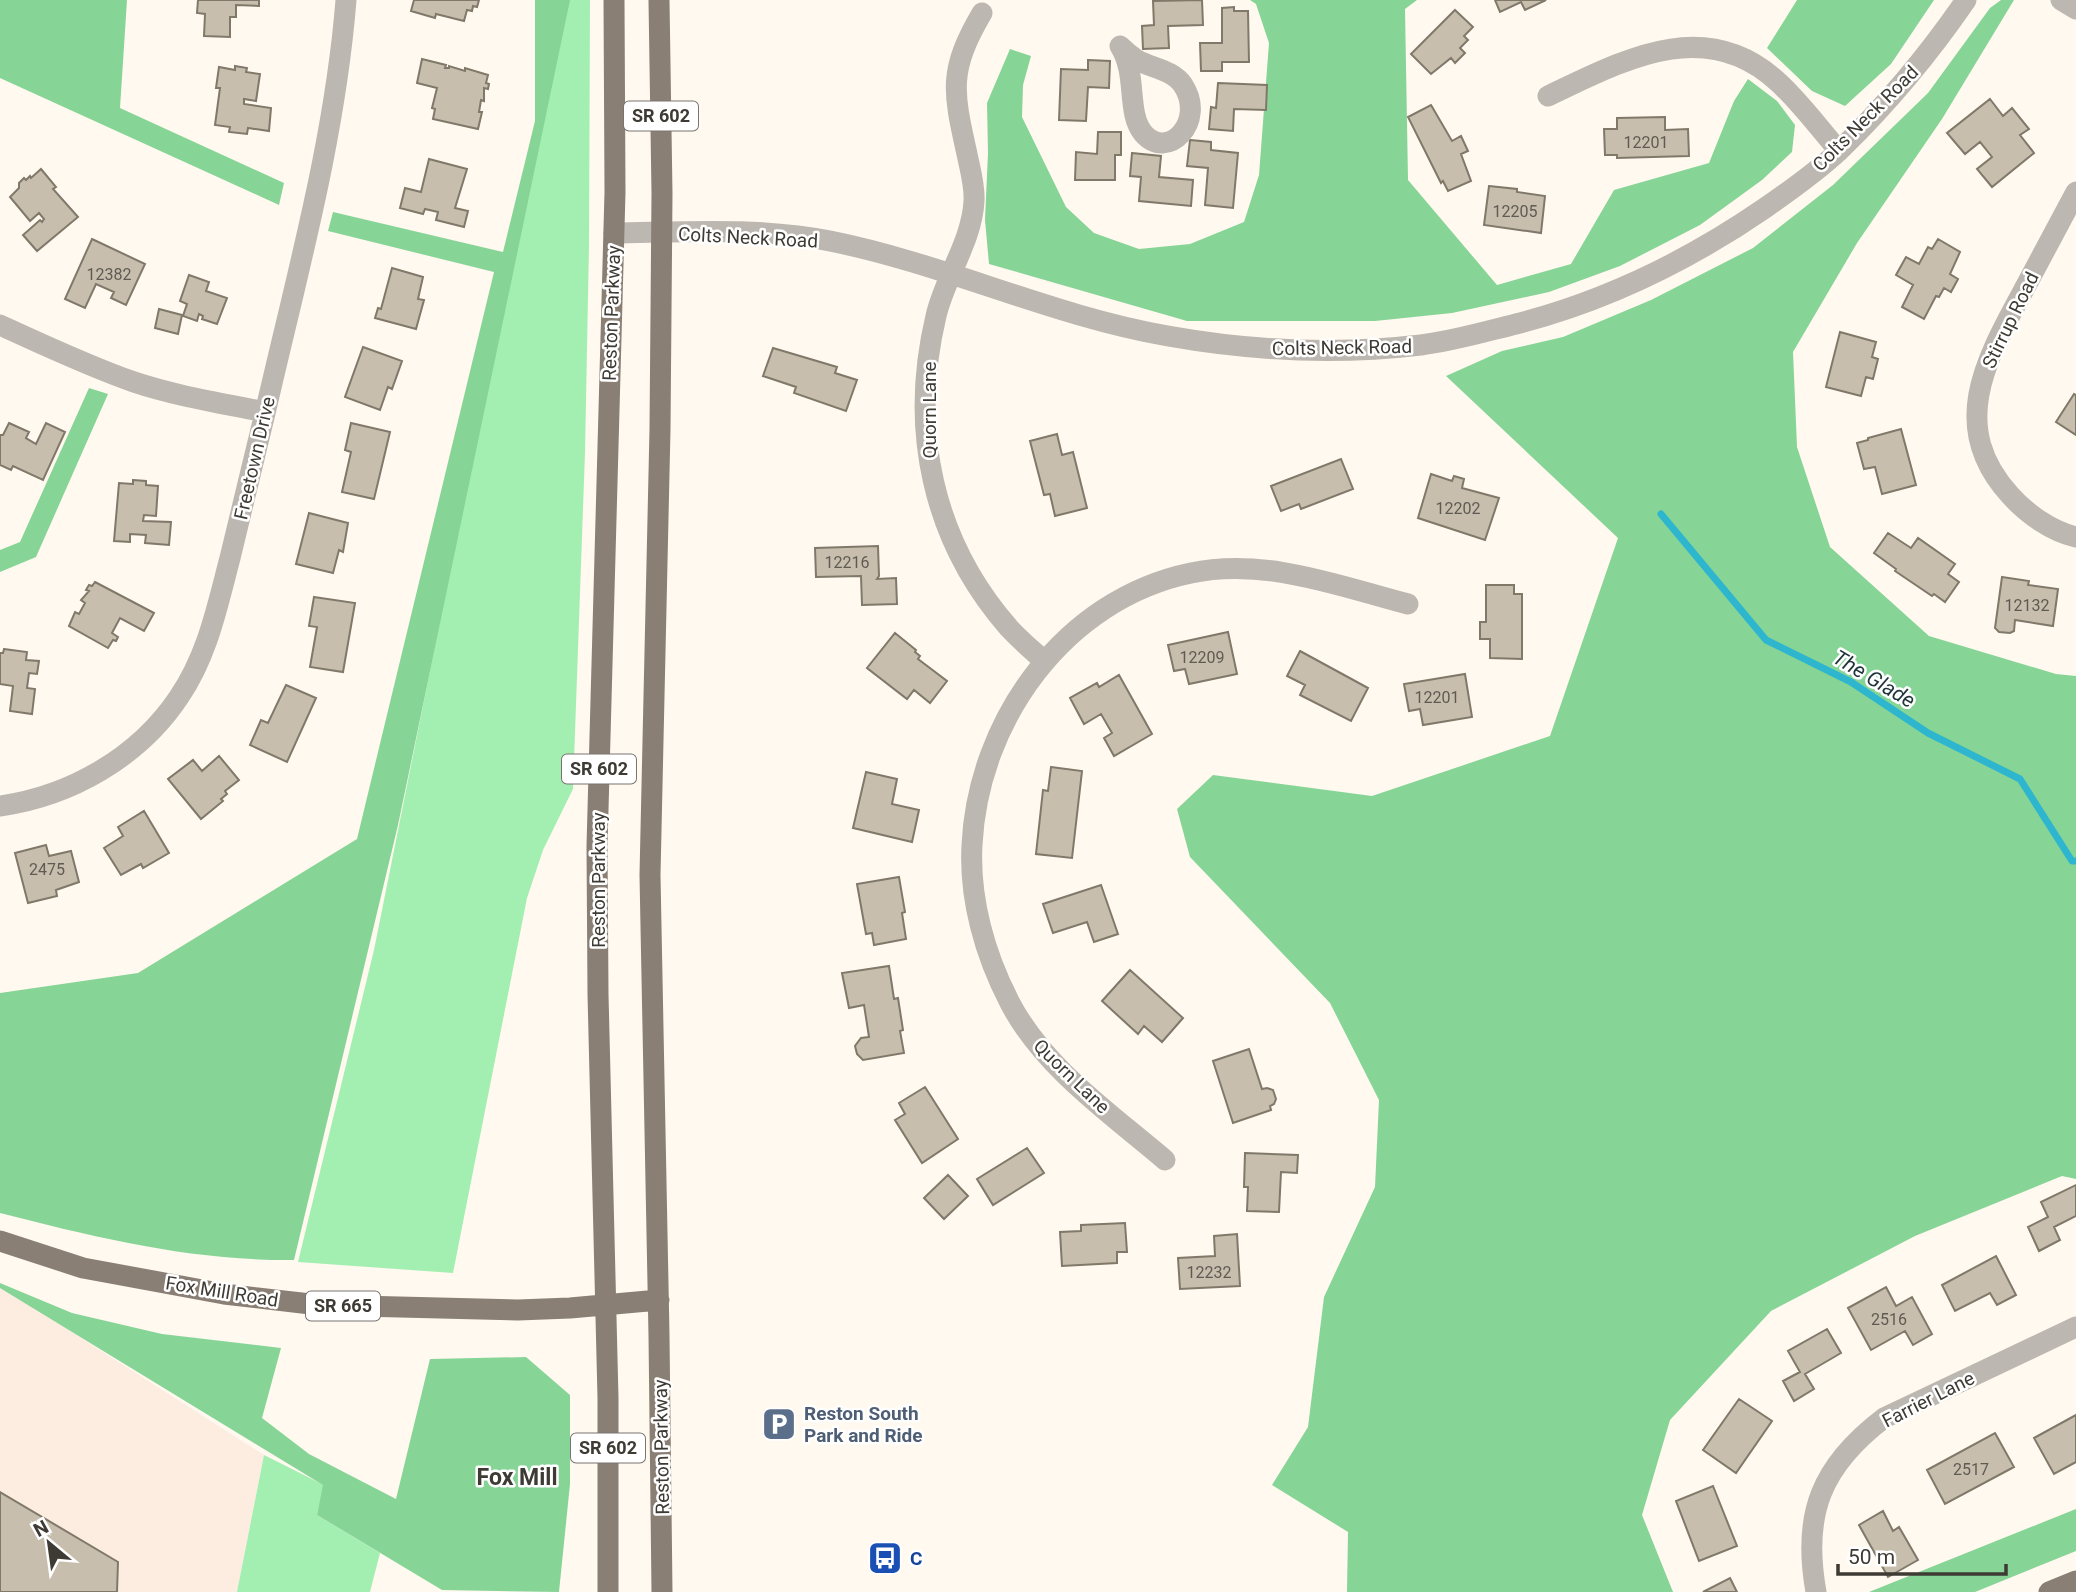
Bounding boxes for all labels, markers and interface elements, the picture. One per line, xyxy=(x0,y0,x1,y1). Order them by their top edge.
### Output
street label: Colts Neck Road xyxy=(1808,61,1923,176)
road number: SR 602 xyxy=(624,102,698,131)
house number: 12201 xyxy=(1624,133,1668,152)
house number: 12205 xyxy=(1493,202,1537,221)
street label: Colts Neck Road xyxy=(677,222,819,253)
street label: Reston Parkway xyxy=(598,245,625,381)
house number: 12382 xyxy=(87,265,131,284)
street label: Stirrup Road xyxy=(1977,268,2044,372)
street label: Colts Neck Road xyxy=(1272,335,1412,360)
street label: Quorn Lane xyxy=(918,361,941,459)
street label: Freetown Drive xyxy=(229,394,280,522)
house number: 12202 xyxy=(1436,499,1480,518)
house number: 12216 xyxy=(825,553,869,572)
house number: 12132 xyxy=(2005,596,2049,615)
water label: The Glade xyxy=(1829,645,1920,713)
house number: 12209 xyxy=(1180,648,1224,667)
house number: 12201 xyxy=(1415,688,1459,707)
road number: SR 602 xyxy=(562,754,636,784)
street label: Reston Parkway xyxy=(587,812,610,948)
house number: 2475 xyxy=(29,860,65,879)
street label: Quorn Lane xyxy=(1029,1034,1115,1118)
house number: 12232 xyxy=(1187,1263,1231,1282)
street label: Fox Mill Road xyxy=(164,1271,280,1312)
road number: SR 665 xyxy=(306,1292,380,1321)
house number: 2516 xyxy=(1871,1310,1907,1329)
street label: Farrier Lane xyxy=(1878,1366,1978,1432)
street label: Reston Parkway xyxy=(649,1379,674,1515)
place label: Reston South Park and Ride xyxy=(804,1402,923,1447)
parking icon: Reston South Park and Ride xyxy=(760,1405,798,1443)
road number: SR 602 xyxy=(571,1434,645,1462)
house number: 2517 xyxy=(1953,1460,1989,1479)
district label: Fox Mill xyxy=(477,1464,557,1491)
north arrow xyxy=(14,1508,84,1578)
text: N xyxy=(30,1515,52,1542)
scale bar xyxy=(1838,1532,2006,1576)
bus stop icon: C xyxy=(866,1539,904,1577)
text: 50 m xyxy=(1848,1545,1895,1569)
place label: C xyxy=(910,1547,922,1570)

